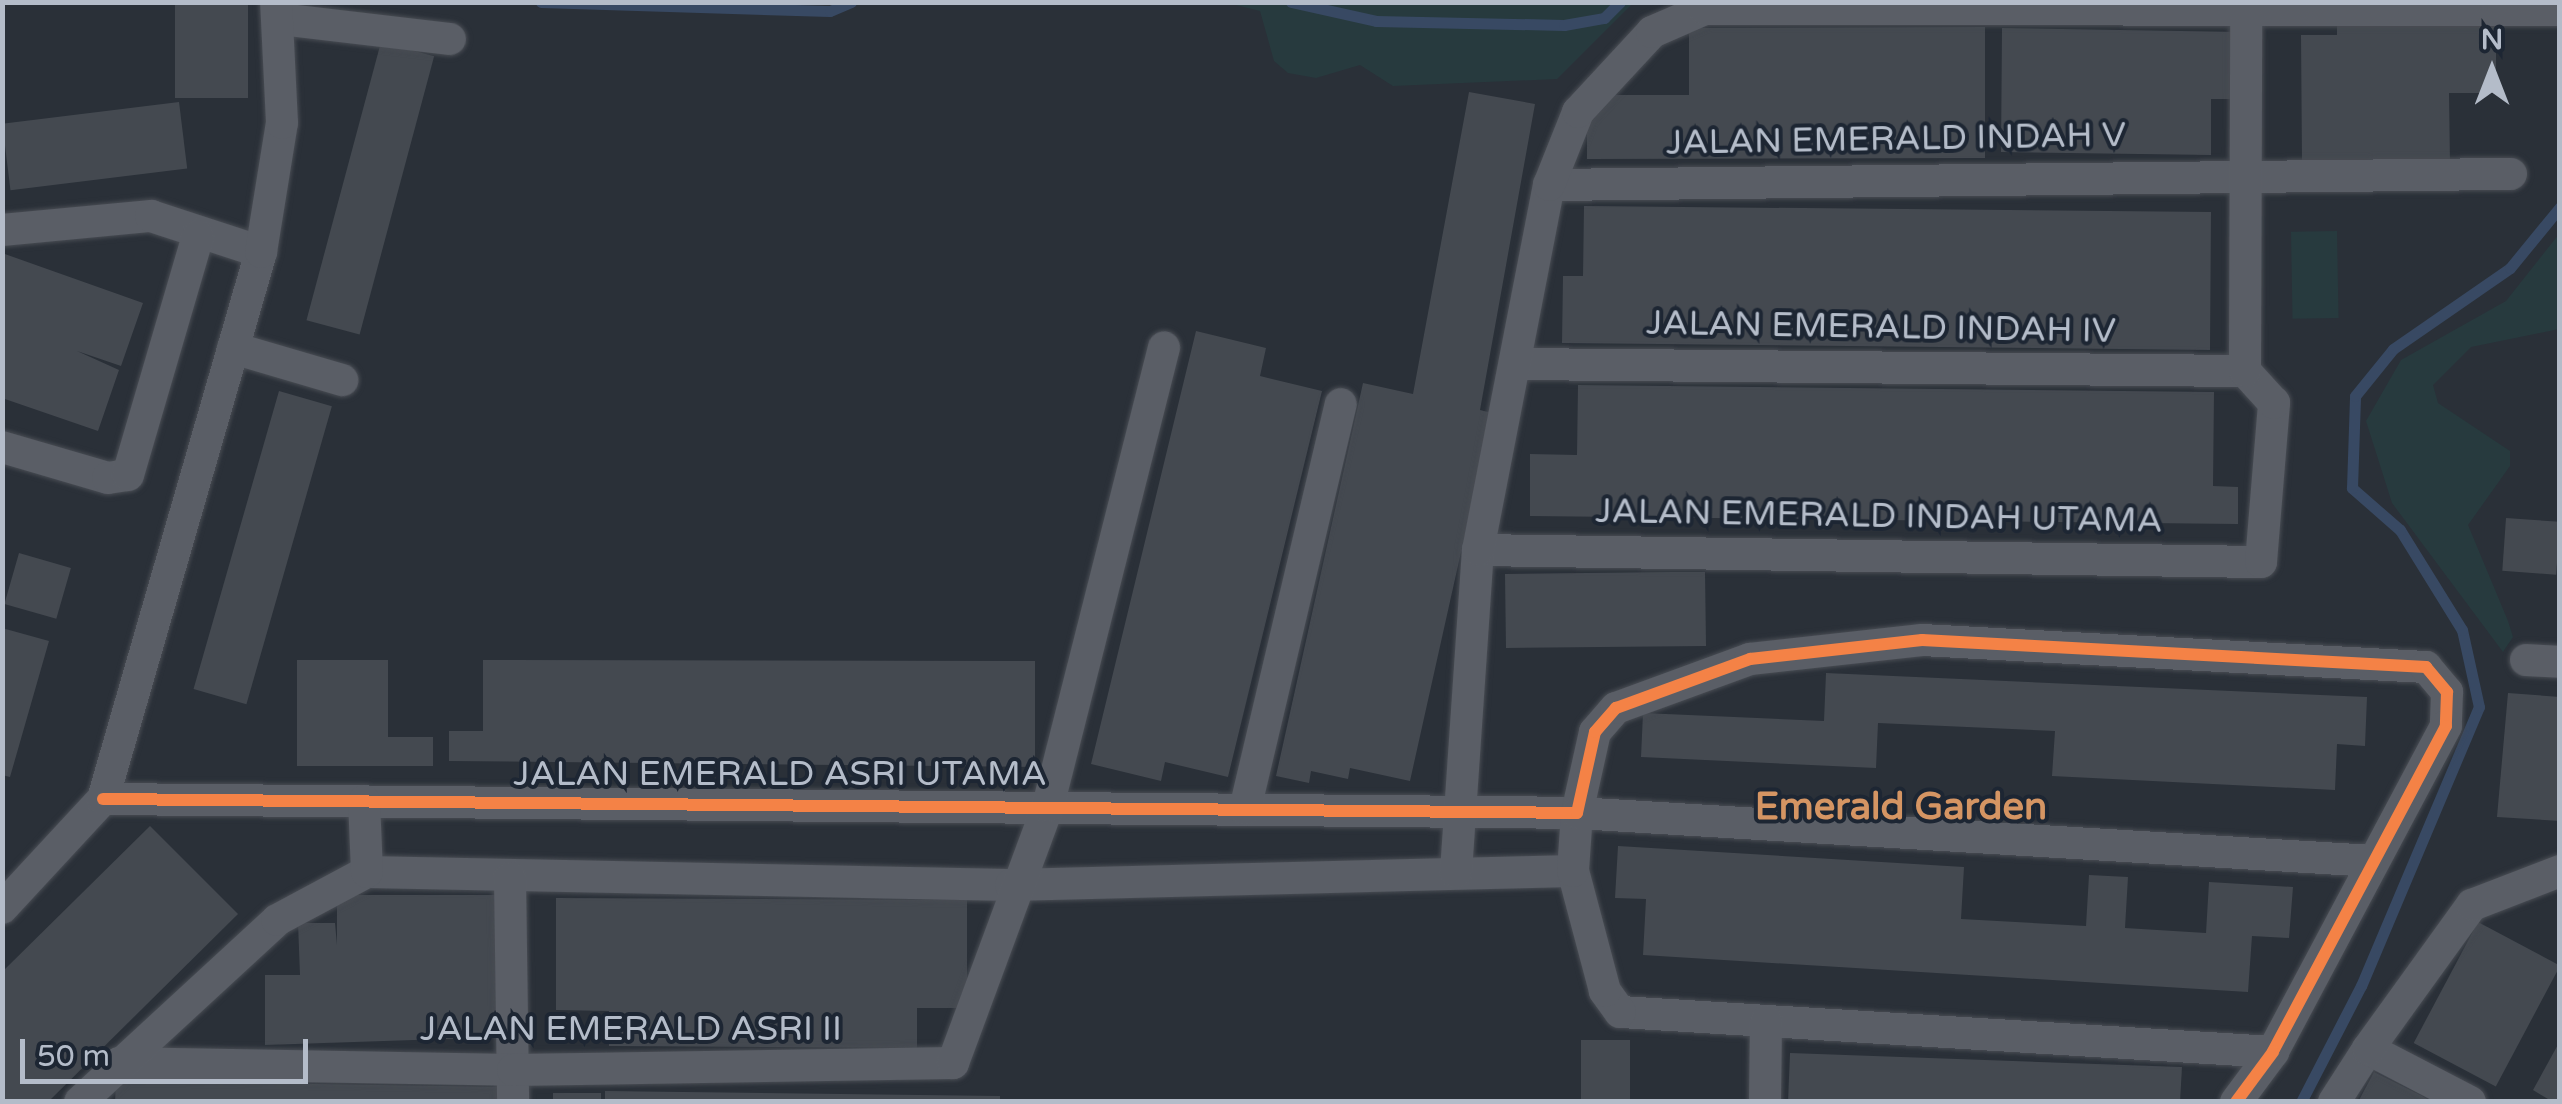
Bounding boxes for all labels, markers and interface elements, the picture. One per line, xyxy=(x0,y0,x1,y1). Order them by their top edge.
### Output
north arrow xyxy=(2442,20,2542,120)
text: N xyxy=(2481,23,2503,57)
street label: JALAN EMERALD INDAH V xyxy=(1666,114,2126,164)
street label: JALAN EMERALD INDAH IV xyxy=(1646,302,2116,352)
street label: JALAN EMERALD INDAH UTAMA xyxy=(1595,490,2163,542)
street label: JALAN EMERALD ASRI UTAMA xyxy=(513,753,1047,795)
district label: Emerald Garden xyxy=(1755,785,2047,831)
street label: JALAN EMERALD ASRI II xyxy=(420,1008,842,1050)
scale bar xyxy=(25,1019,312,1081)
text: 50 m xyxy=(37,1038,110,1075)

